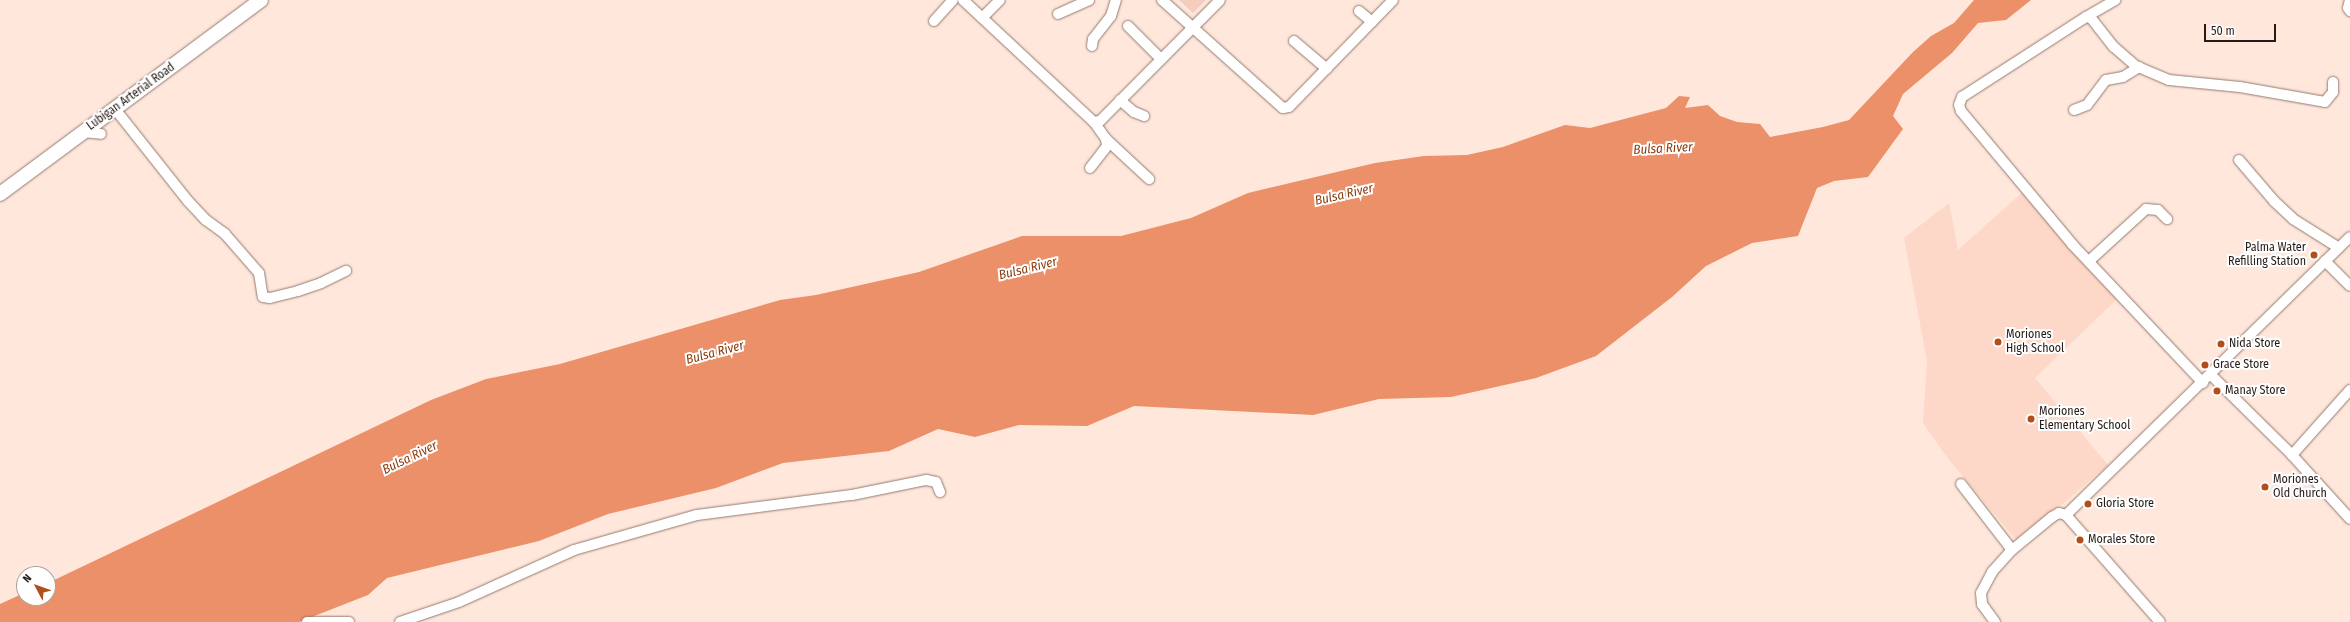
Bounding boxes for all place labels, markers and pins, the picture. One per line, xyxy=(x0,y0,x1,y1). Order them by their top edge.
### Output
place label: Palma Water Refilling Station xyxy=(2228,241,2306,269)
marker: Palma Water Refilling Station xyxy=(2309,250,2319,260)
place label: Moriones High School xyxy=(2006,328,2064,356)
marker: Moriones High School xyxy=(1993,337,2003,347)
place label: Nida Store xyxy=(2229,337,2280,351)
marker: Nida Store xyxy=(2216,339,2226,349)
place label: Grace Store xyxy=(2213,358,2269,372)
marker: Grace Store xyxy=(2200,360,2210,370)
place label: Manay Store xyxy=(2225,384,2285,398)
marker: Manay Store xyxy=(2212,386,2222,396)
place label: Moriones Elementary School xyxy=(2039,405,2130,433)
marker: Moriones Elementary School xyxy=(2026,414,2036,424)
place label: Moriones Old Church xyxy=(2273,473,2327,501)
marker: Moriones Old Church xyxy=(2260,482,2270,492)
place label: Gloria Store xyxy=(2096,497,2154,511)
marker: Gloria Store xyxy=(2083,499,2093,509)
place label: Morales Store xyxy=(2088,533,2155,547)
marker: Morales Store xyxy=(2075,535,2085,545)

